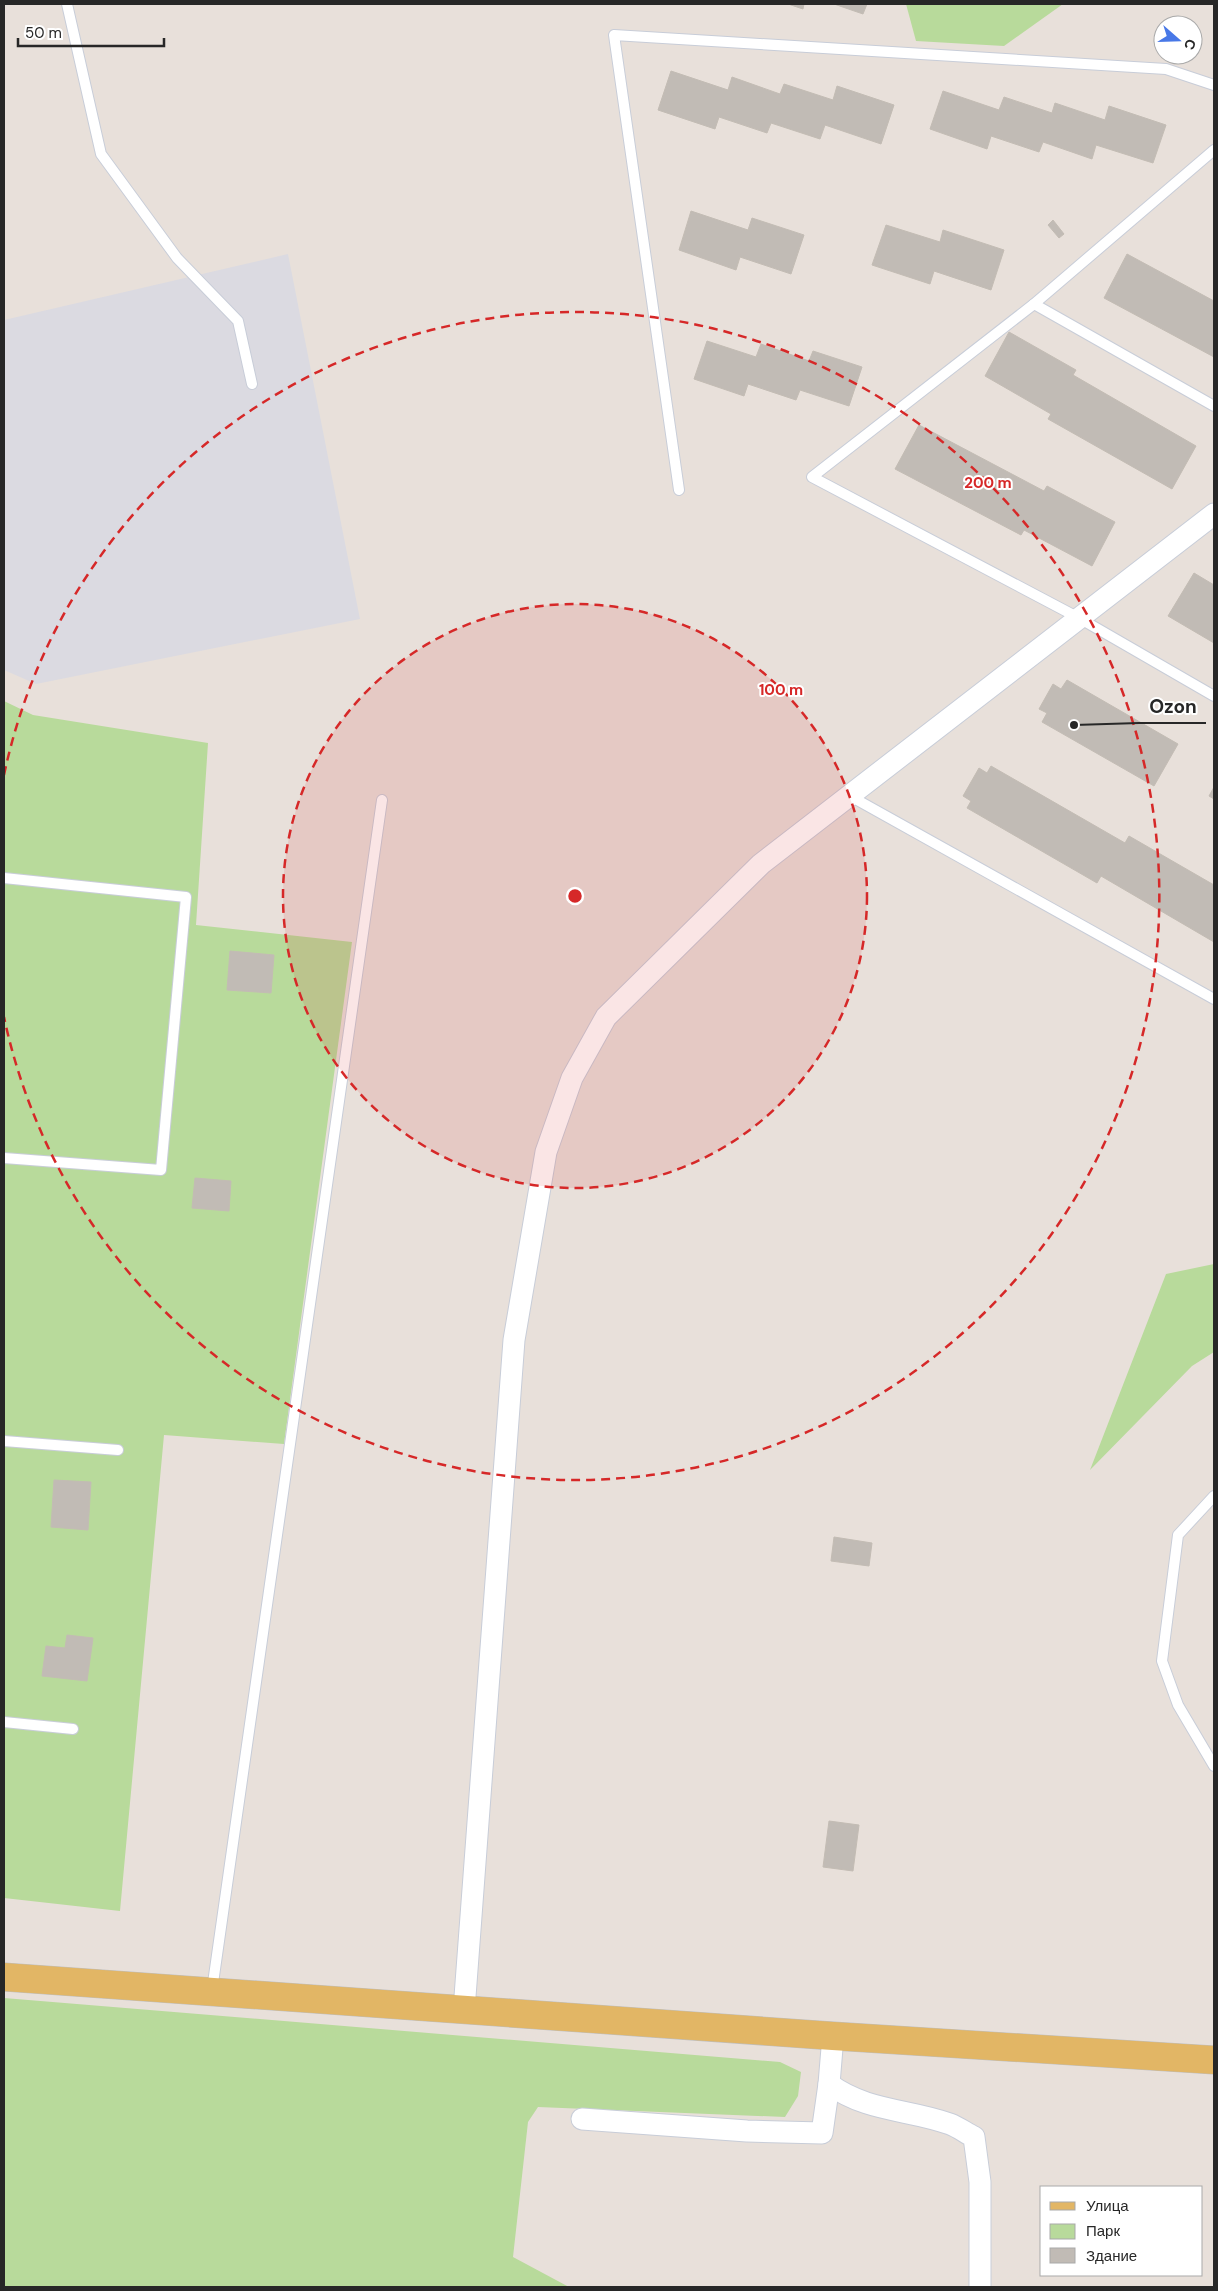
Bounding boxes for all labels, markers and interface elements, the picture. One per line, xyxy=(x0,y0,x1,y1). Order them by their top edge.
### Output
scale bar xyxy=(18,15,164,47)
north arrow xyxy=(1153,15,1203,65)
text: 50 m xyxy=(25,23,62,43)
text: С xyxy=(1180,37,1200,52)
text: 200 m xyxy=(964,473,1012,493)
text: 100 m xyxy=(759,680,803,700)
callout: Ozon xyxy=(1139,689,1206,723)
text: Ozon xyxy=(1149,694,1197,719)
centre of rings xyxy=(566,887,584,905)
legend xyxy=(1040,2186,1203,2276)
text: Улица xyxy=(1086,2196,1129,2216)
text: Парк xyxy=(1086,2221,1120,2241)
text: Здание xyxy=(1086,2246,1137,2266)

